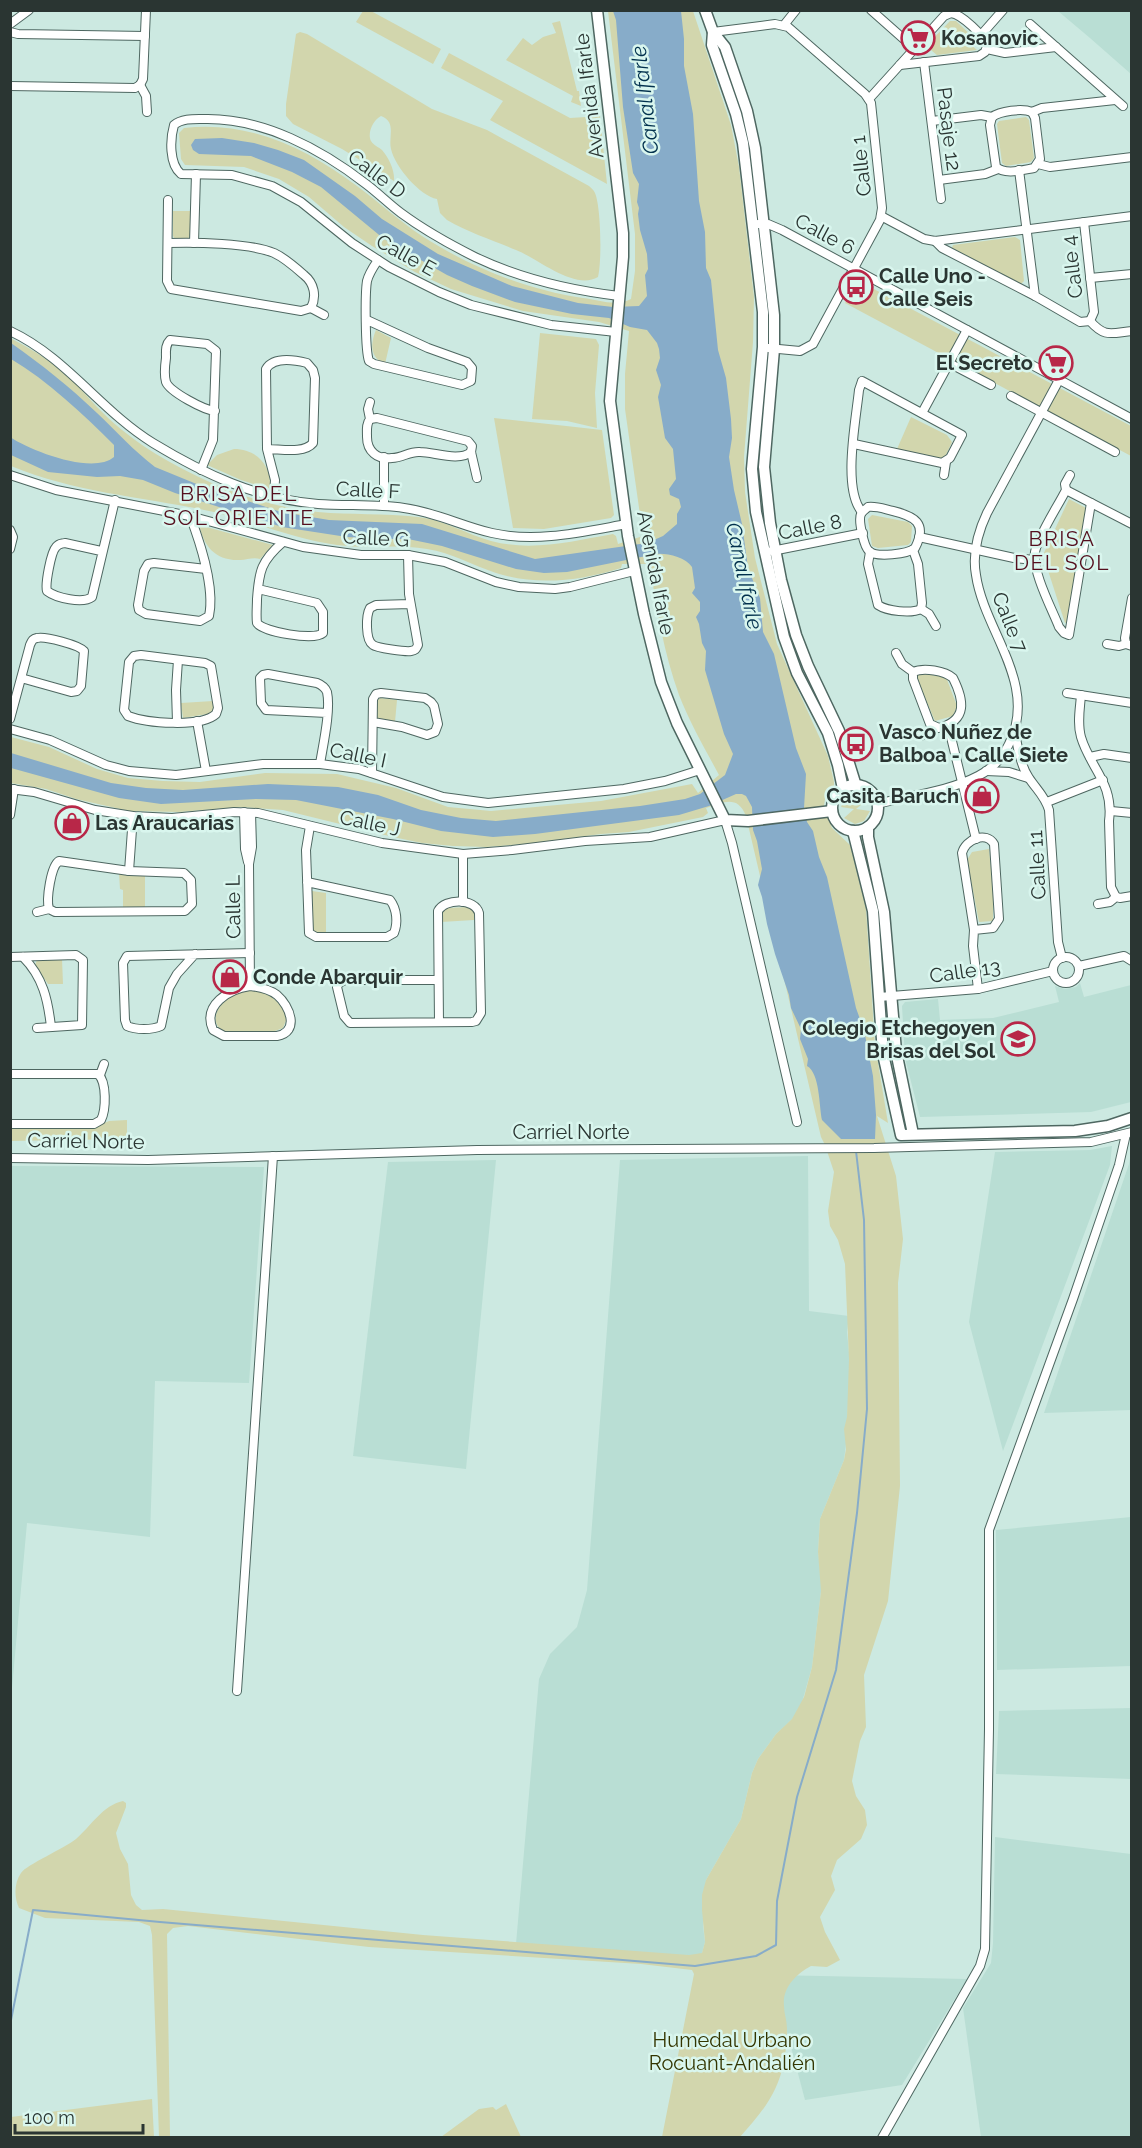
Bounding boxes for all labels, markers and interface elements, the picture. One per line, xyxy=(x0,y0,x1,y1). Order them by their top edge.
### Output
supermarket icon: Kosanovic xyxy=(900,20,936,56)
place label: Kosanovic xyxy=(941,26,1038,50)
street label: Avenida Ifarle xyxy=(569,32,609,160)
water label: Canal Ifarle xyxy=(625,45,664,156)
street label: Pasaje 12 xyxy=(932,86,966,172)
street label: Calle 1 xyxy=(846,134,876,198)
street label: Calle D xyxy=(343,144,411,204)
street label: Calle 6 xyxy=(791,208,859,260)
street label: Calle E xyxy=(372,229,440,281)
street label: Calle 4 xyxy=(1056,234,1088,300)
place label: Calle Uno - Calle Seis xyxy=(879,264,986,311)
bus stop icon: Calle Uno - Calle Seis xyxy=(838,269,874,305)
supermarket icon: El Secreto xyxy=(1038,345,1074,381)
place label: El Secreto xyxy=(936,351,1033,375)
street label: Calle F xyxy=(335,476,401,504)
district label: BRISA DEL SOL ORIENTE xyxy=(163,481,315,530)
street label: Avenida Ifarle xyxy=(632,509,680,637)
street label: Calle 8 xyxy=(776,509,844,545)
water label: Canal Ifarle xyxy=(721,520,768,632)
street label: Calle G xyxy=(342,524,410,552)
district label: BRISA DEL SOL xyxy=(1014,526,1110,575)
street label: Calle 7 xyxy=(987,588,1033,656)
place label: Vasco Nuñez de Balboa - Calle Siete xyxy=(879,720,1068,767)
bus stop icon: Vasco Nuñez de Balboa - Calle Siete xyxy=(838,726,874,762)
street label: Calle I xyxy=(327,737,389,773)
shop icon: Casita Baruch xyxy=(964,778,1000,814)
place label: Casita Baruch xyxy=(826,784,959,808)
shop icon: Las Araucarias xyxy=(54,805,90,841)
street label: Calle J xyxy=(337,805,403,841)
place label: Las Araucarias xyxy=(95,811,234,835)
street label: Calle 11 xyxy=(1023,829,1051,900)
street label: Calle L xyxy=(220,874,246,939)
street label: Calle 13 xyxy=(928,954,1002,988)
shop icon: Conde Abarquir xyxy=(212,959,248,995)
place label: Conde Abarquir xyxy=(253,965,403,989)
place label: Colegio Etchegoyen Brisas del Sol xyxy=(802,1016,996,1063)
school or university icon: Colegio Etchegoyen Brisas del Sol xyxy=(1000,1021,1036,1057)
street label: Carriel Norte xyxy=(512,1120,630,1144)
street label: Carriel Norte xyxy=(27,1128,145,1154)
park label: Humedal Urbano Rocuant-Andalién xyxy=(649,2028,815,2075)
scale bar xyxy=(15,2097,142,2135)
text: 100 m xyxy=(24,2107,75,2128)

